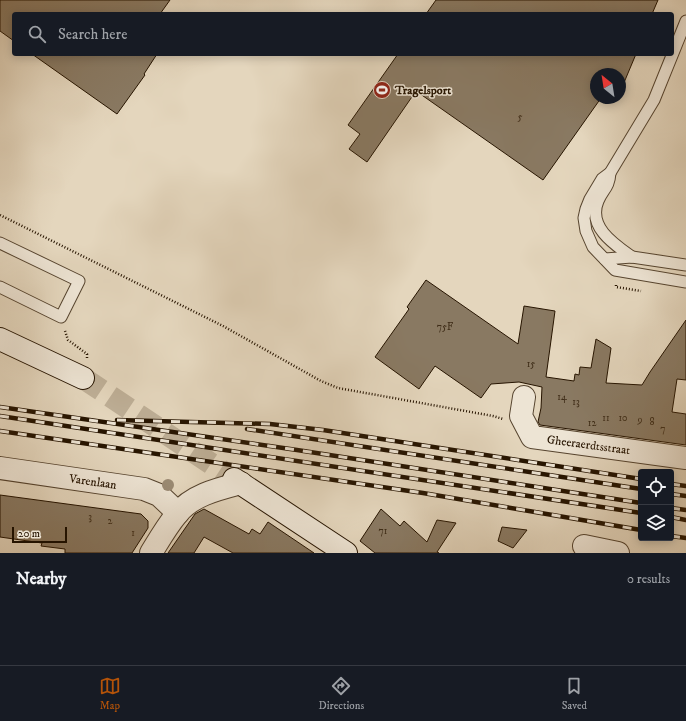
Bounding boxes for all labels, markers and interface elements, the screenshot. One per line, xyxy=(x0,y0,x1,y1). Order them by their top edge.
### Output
search box xyxy=(12,12,674,56)
icon: search xyxy=(26,23,48,45)
text: Search here xyxy=(58,25,127,44)
north arrow xyxy=(590,68,626,104)
sports icon: Tragelsport xyxy=(372,80,392,100)
place label: Tragelsport xyxy=(394,83,451,98)
house number: 5 xyxy=(518,111,523,123)
house number: 75F xyxy=(437,321,453,333)
house number: 15 xyxy=(527,358,535,370)
house number: 14 xyxy=(557,391,567,403)
house number: 13 xyxy=(572,396,580,408)
house number: 11 xyxy=(602,412,610,424)
house number: 10 xyxy=(618,412,628,424)
house number: 9 xyxy=(637,414,643,426)
house number: 8 xyxy=(649,416,655,428)
house number: 12 xyxy=(588,417,596,429)
house number: 7 xyxy=(660,423,666,435)
street label: Gheeraerdtsstraat xyxy=(546,432,631,458)
map controls xyxy=(638,469,674,541)
button: locate xyxy=(638,469,674,505)
street label: Varenlaan xyxy=(67,471,118,493)
button: layers xyxy=(638,505,674,541)
house number: 3 xyxy=(88,511,92,523)
house number: 2 xyxy=(108,515,113,527)
scale bar xyxy=(12,525,67,544)
house number: 71 xyxy=(379,525,388,537)
text: 20 m xyxy=(18,527,40,541)
house number: 1 xyxy=(131,527,135,539)
text: Nearby xyxy=(16,568,66,590)
text: 0 results xyxy=(627,571,670,587)
tab: Map xyxy=(99,675,121,713)
tab: Directions xyxy=(319,675,364,713)
tab: Saved xyxy=(562,675,587,713)

